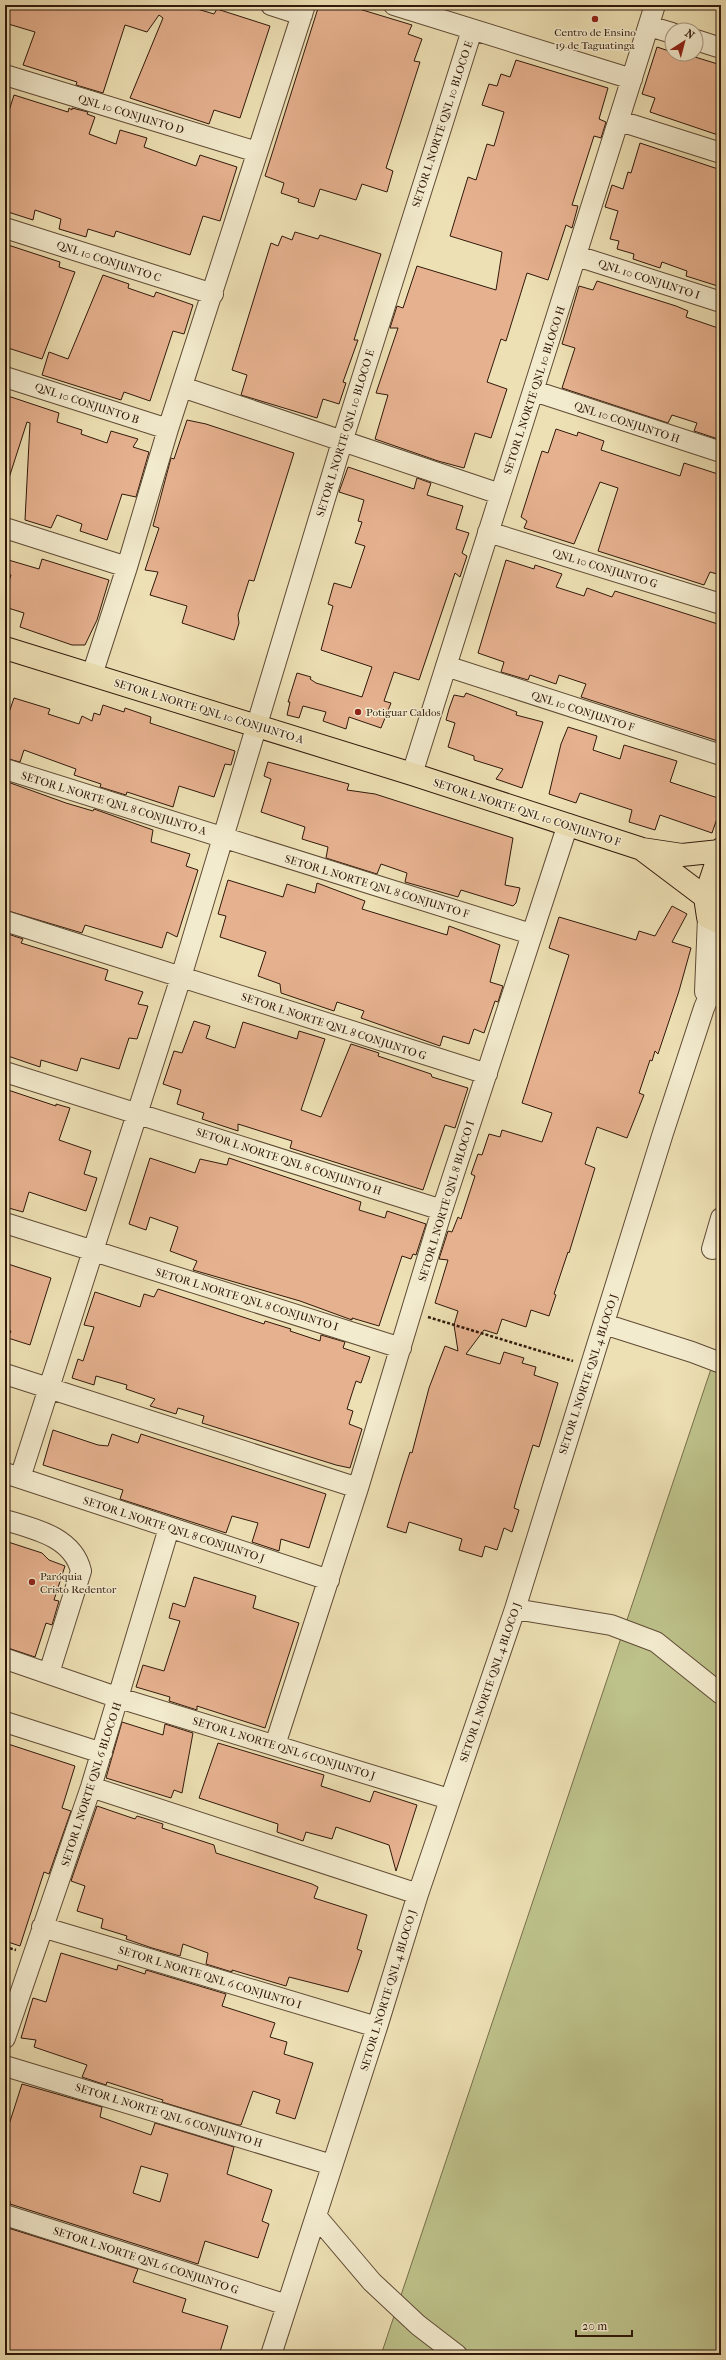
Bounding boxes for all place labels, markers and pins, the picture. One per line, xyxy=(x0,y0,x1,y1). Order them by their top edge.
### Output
marker: Centro de Ensino 19 de Taguatinga xyxy=(590,14,600,24)
place label: Centro de Ensino 19 de Taguatinga xyxy=(554,26,636,52)
place label: Potiguar Caldos xyxy=(366,706,441,719)
marker: Potiguar Caldos xyxy=(353,707,363,717)
place label: Paróquia Cristo Redentor xyxy=(40,1570,117,1596)
marker: Paróquia Cristo Redentor xyxy=(27,1577,37,1587)

